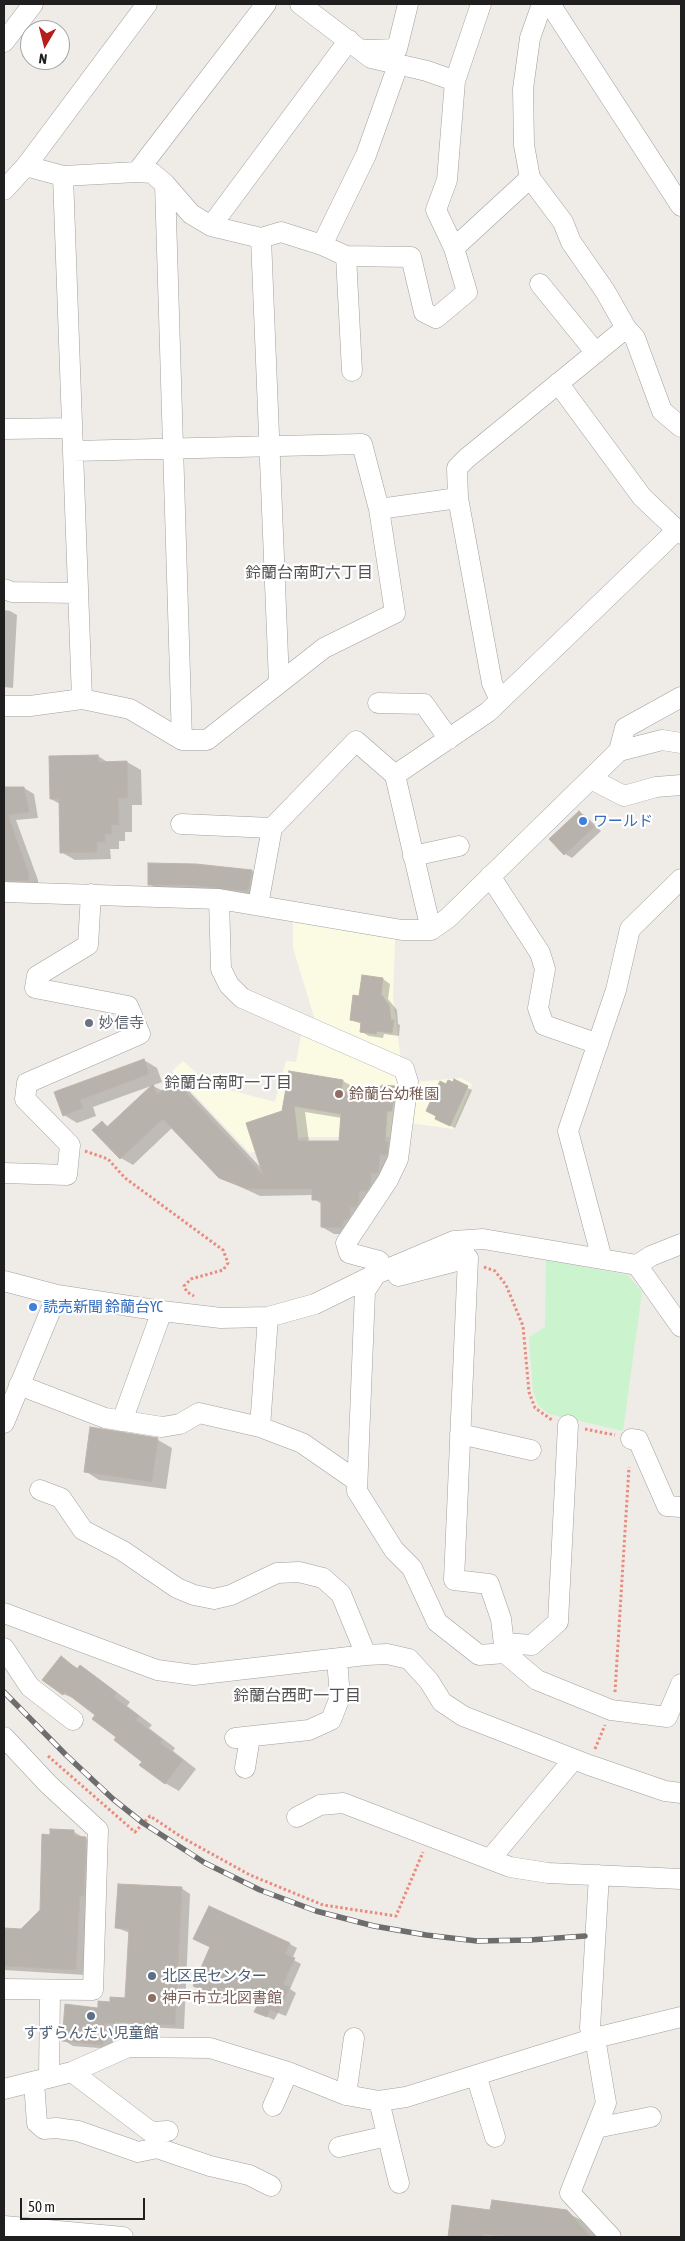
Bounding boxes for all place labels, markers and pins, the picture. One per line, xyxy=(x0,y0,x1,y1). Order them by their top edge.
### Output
place label: ワールド xyxy=(593,812,653,830)
marker: ワールド xyxy=(577,815,589,827)
place label: 妙信寺 xyxy=(99,1014,144,1032)
marker: 妙信寺 xyxy=(83,1017,95,1029)
place label: 鈴蘭台幼稚園 xyxy=(349,1085,439,1103)
marker: 鈴蘭台幼稚園 xyxy=(333,1088,345,1100)
place label: 読売新聞 鈴蘭台YC xyxy=(43,1298,163,1316)
marker: 読売新聞 鈴蘭台YC xyxy=(27,1301,39,1313)
place label: 北区民センター xyxy=(162,1967,267,1985)
marker: 北区民センター xyxy=(146,1970,158,1982)
place label: 神戸市立北図書館 xyxy=(162,1989,282,2007)
marker: 神戸市立北図書館 xyxy=(146,1992,158,2004)
marker: すずらんだい児童館 xyxy=(85,2010,97,2022)
place label: すずらんだい児童館 xyxy=(24,2024,158,2042)

